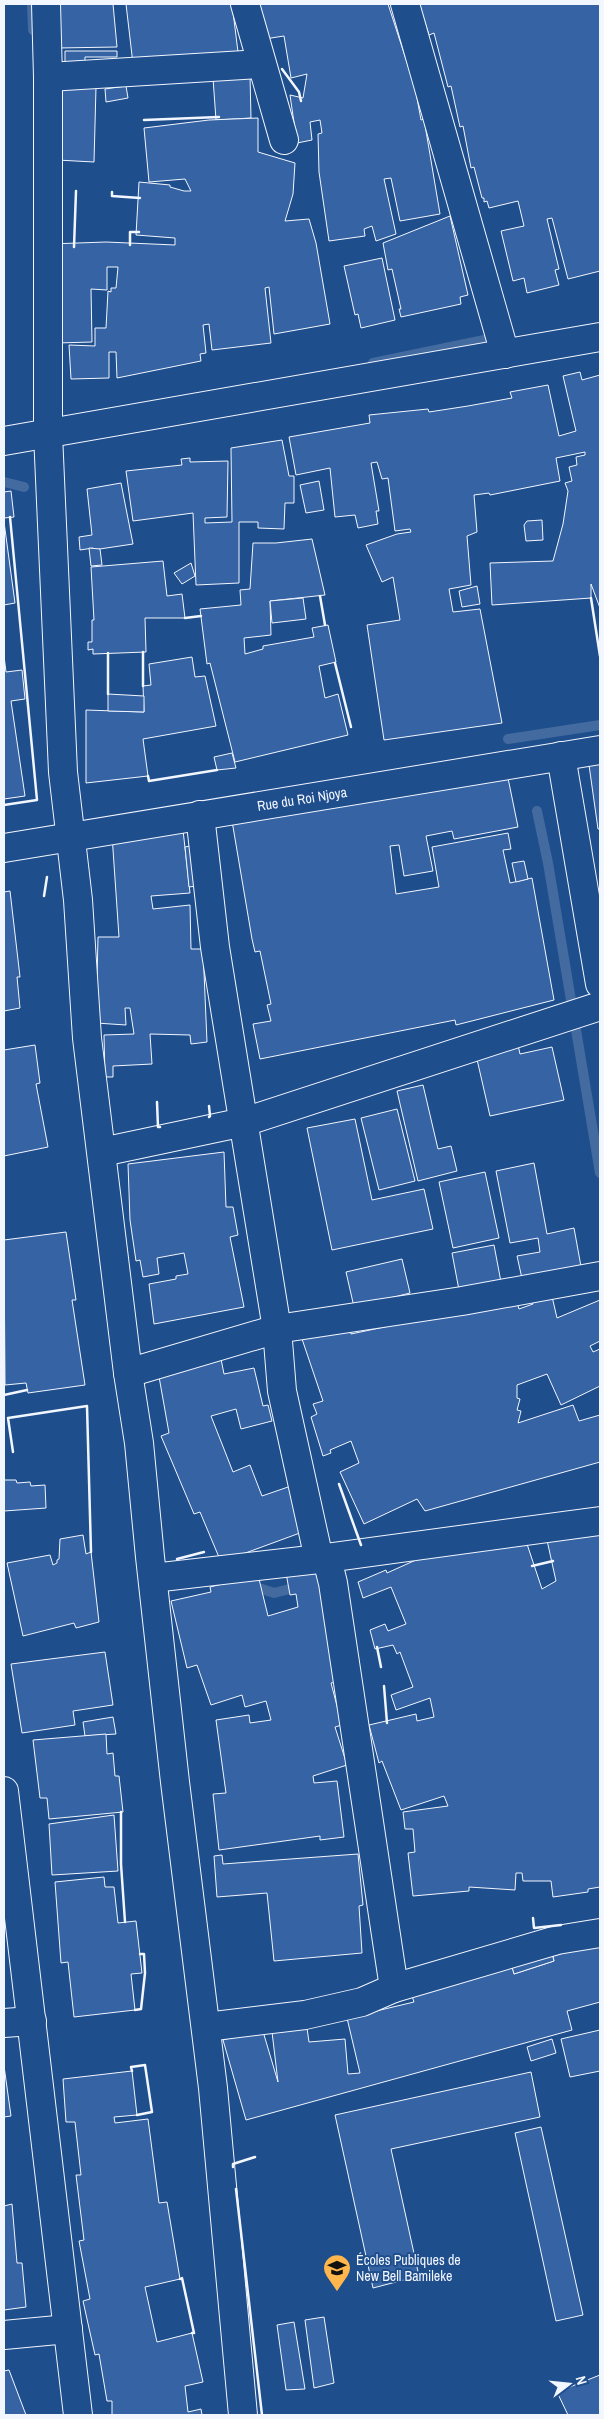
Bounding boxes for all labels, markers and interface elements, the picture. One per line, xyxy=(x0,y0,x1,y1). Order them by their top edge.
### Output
street label: Rue du Roi Njoya xyxy=(256,783,349,815)
place label: Écoles Publiques de New Bell Bamileke xyxy=(356,2251,461,2285)
school or university icon: Écoles Publiques de New Bell Bamileke xyxy=(322,2253,352,2292)
north arrow xyxy=(544,2359,594,2409)
text: N xyxy=(572,2374,591,2387)

